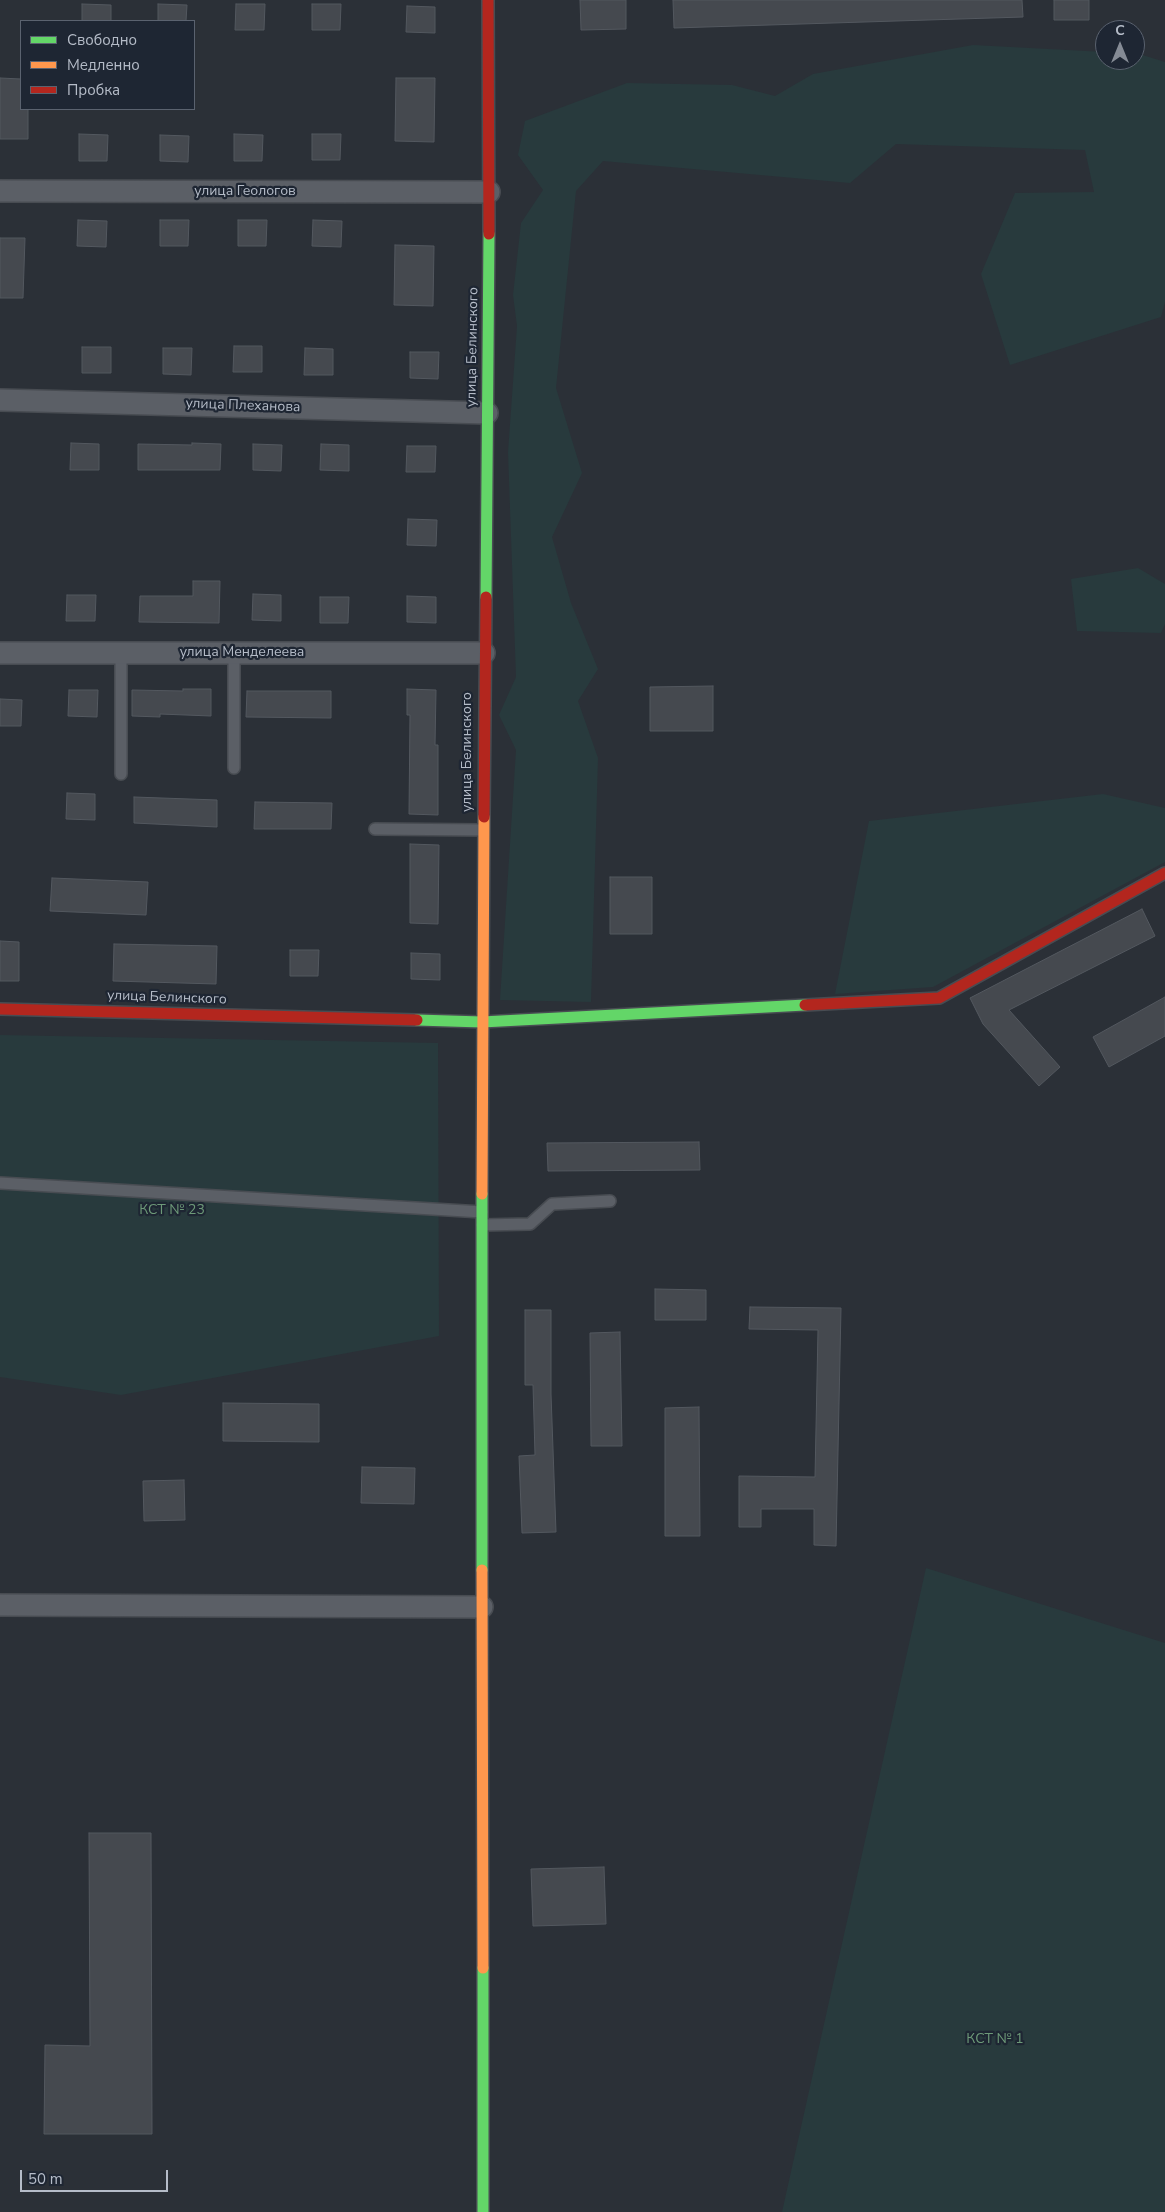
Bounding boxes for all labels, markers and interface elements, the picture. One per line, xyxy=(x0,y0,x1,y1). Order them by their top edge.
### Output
legend xyxy=(20,20,195,110)
north arrow xyxy=(1095,20,1145,70)
text: С xyxy=(1115,21,1125,40)
text: Свободно xyxy=(67,30,137,50)
text: Медленно xyxy=(67,55,140,75)
text: Пробка xyxy=(67,80,120,100)
street label: улица Геологов xyxy=(194,184,296,200)
street label: улица Белинского xyxy=(464,287,482,407)
street label: улица Плеханова xyxy=(185,396,301,416)
street label: улица Менделеева xyxy=(180,645,304,661)
street label: улица Белинского xyxy=(460,692,476,812)
street label: улица Белинского xyxy=(107,988,227,1008)
park label: КСТ № 23 xyxy=(139,1203,205,1219)
park label: КСТ № 1 xyxy=(966,2032,1024,2048)
scale bar xyxy=(22,2160,170,2192)
text: 50 m xyxy=(28,2169,63,2189)

